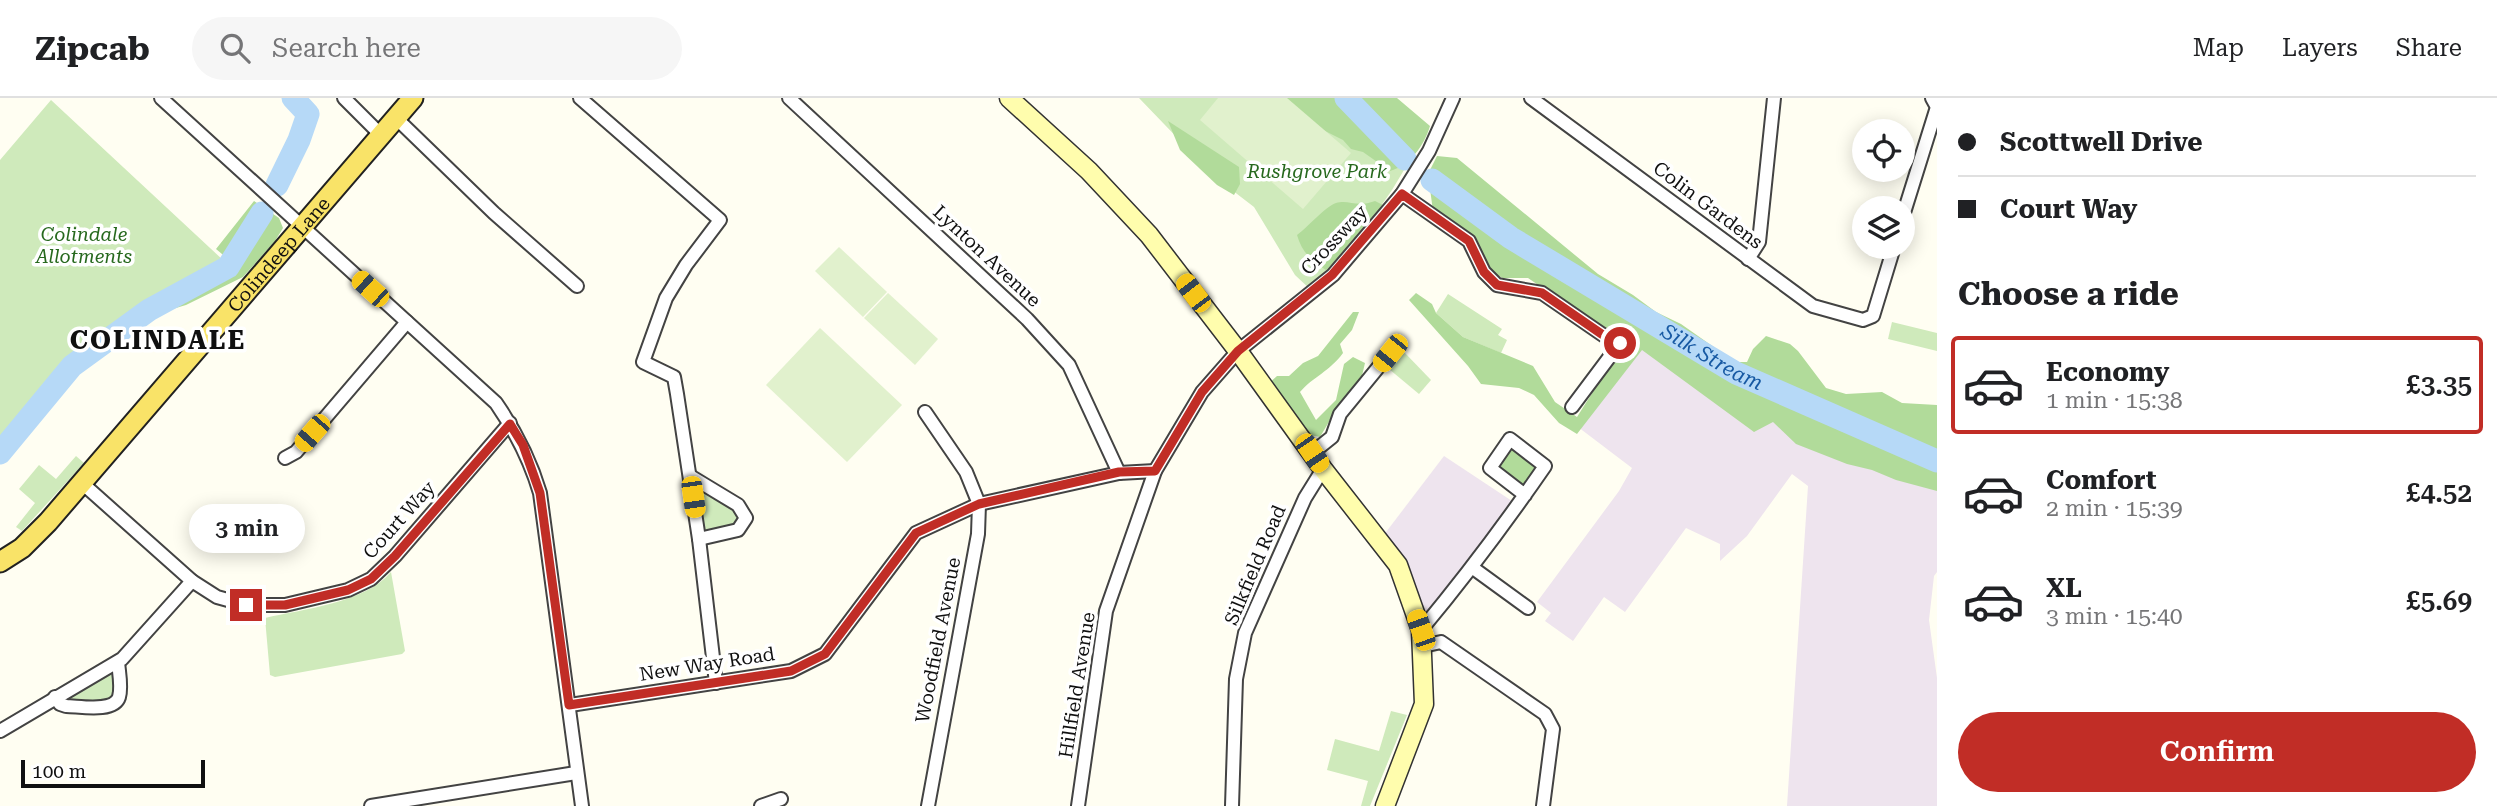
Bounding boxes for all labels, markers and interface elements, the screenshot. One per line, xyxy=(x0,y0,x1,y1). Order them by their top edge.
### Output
search box xyxy=(192,17,682,80)
text: Zipcab xyxy=(35,29,150,68)
icon: search xyxy=(216,29,254,67)
text: Search here xyxy=(272,33,421,63)
text: Map xyxy=(2193,34,2244,62)
text: Layers xyxy=(2282,34,2358,62)
text: Share xyxy=(2396,34,2462,62)
map controls xyxy=(1852,119,1915,259)
button: locate xyxy=(1852,119,1915,182)
text: Scottwell Drive xyxy=(2000,127,2203,157)
street label: Colin Gardens xyxy=(1649,156,1767,254)
park label: Rushgrove Park xyxy=(1246,160,1388,183)
street label: Colindeep Lane xyxy=(222,192,334,317)
text: Court Way xyxy=(2000,194,2138,224)
button: layers xyxy=(1852,196,1915,259)
street label: Lynton Avenue xyxy=(928,200,1046,312)
street label: Crossway xyxy=(1296,200,1373,280)
park label: Colindale Allotments xyxy=(35,223,132,268)
car xyxy=(348,267,393,311)
car xyxy=(1172,270,1215,316)
text: Choose a ride xyxy=(1958,275,2179,313)
water label: Silk Stream xyxy=(1656,318,1767,395)
district label: COLINDALE xyxy=(70,325,246,355)
route start xyxy=(1604,327,1636,359)
car xyxy=(1369,330,1412,376)
icon: car xyxy=(1962,354,2025,417)
text: Economy xyxy=(2046,357,2169,387)
text: £3.35 xyxy=(2406,370,2472,400)
text: 1 min · 15:38 xyxy=(2046,387,2183,414)
car xyxy=(291,410,334,456)
car xyxy=(1292,430,1333,476)
icon: car xyxy=(1962,462,2025,525)
text: Comfort xyxy=(2046,465,2156,495)
car xyxy=(680,475,707,519)
street label: Court Way xyxy=(358,476,440,564)
text: £4.52 xyxy=(2406,478,2472,508)
text: 2 min · 15:39 xyxy=(2046,495,2183,522)
street label: Silkfield Road xyxy=(1219,501,1291,629)
callout: 3 min xyxy=(188,504,304,552)
text: 3 min xyxy=(215,515,279,542)
street label: Woodfield Avenue xyxy=(911,555,965,725)
icon: car xyxy=(1962,570,2025,633)
text: XL xyxy=(2046,573,2082,603)
text: £5.69 xyxy=(2406,586,2472,616)
route end xyxy=(230,589,262,621)
text: 3 min · 15:40 xyxy=(2046,603,2183,630)
car xyxy=(1405,607,1438,653)
street label: Hillfield Avenue xyxy=(1054,610,1100,760)
street label: New Way Road xyxy=(638,642,776,686)
button: Confirm xyxy=(1958,712,2476,792)
scale bar xyxy=(21,757,205,789)
text: 100 m xyxy=(32,760,86,783)

